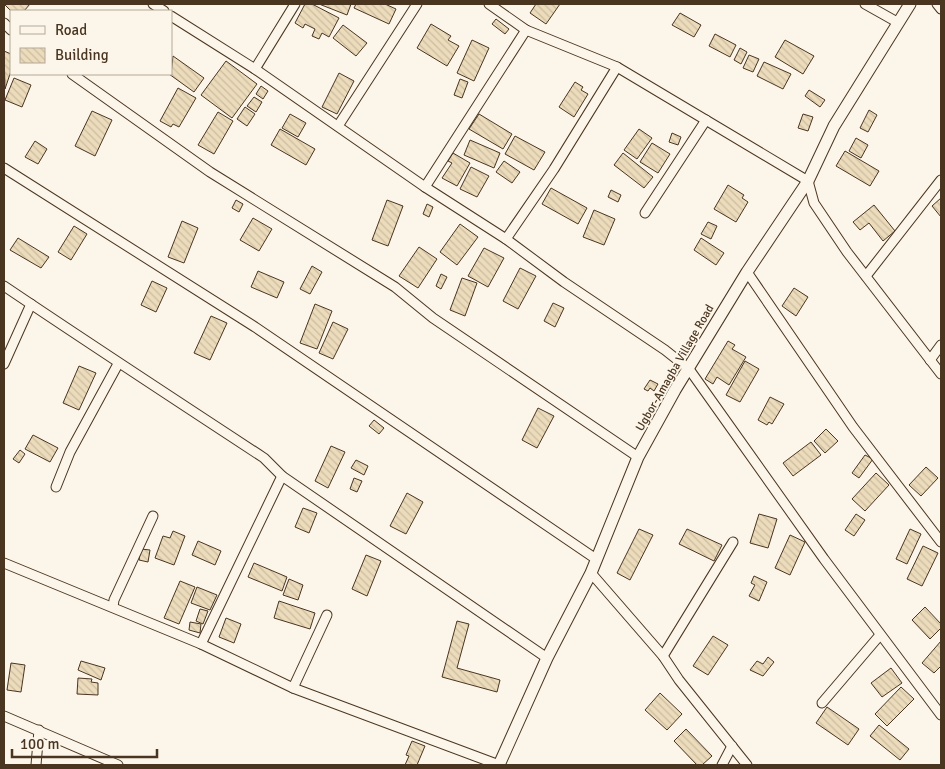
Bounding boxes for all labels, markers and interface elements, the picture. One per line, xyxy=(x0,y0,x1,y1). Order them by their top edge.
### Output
legend xyxy=(10,10,172,75)
text: Road xyxy=(55,21,87,39)
text: Building xyxy=(55,46,109,64)
street label: Ugbor-Amagba Village Road xyxy=(633,302,717,434)
scale bar xyxy=(12,726,158,758)
text: 100 m xyxy=(20,735,60,753)

